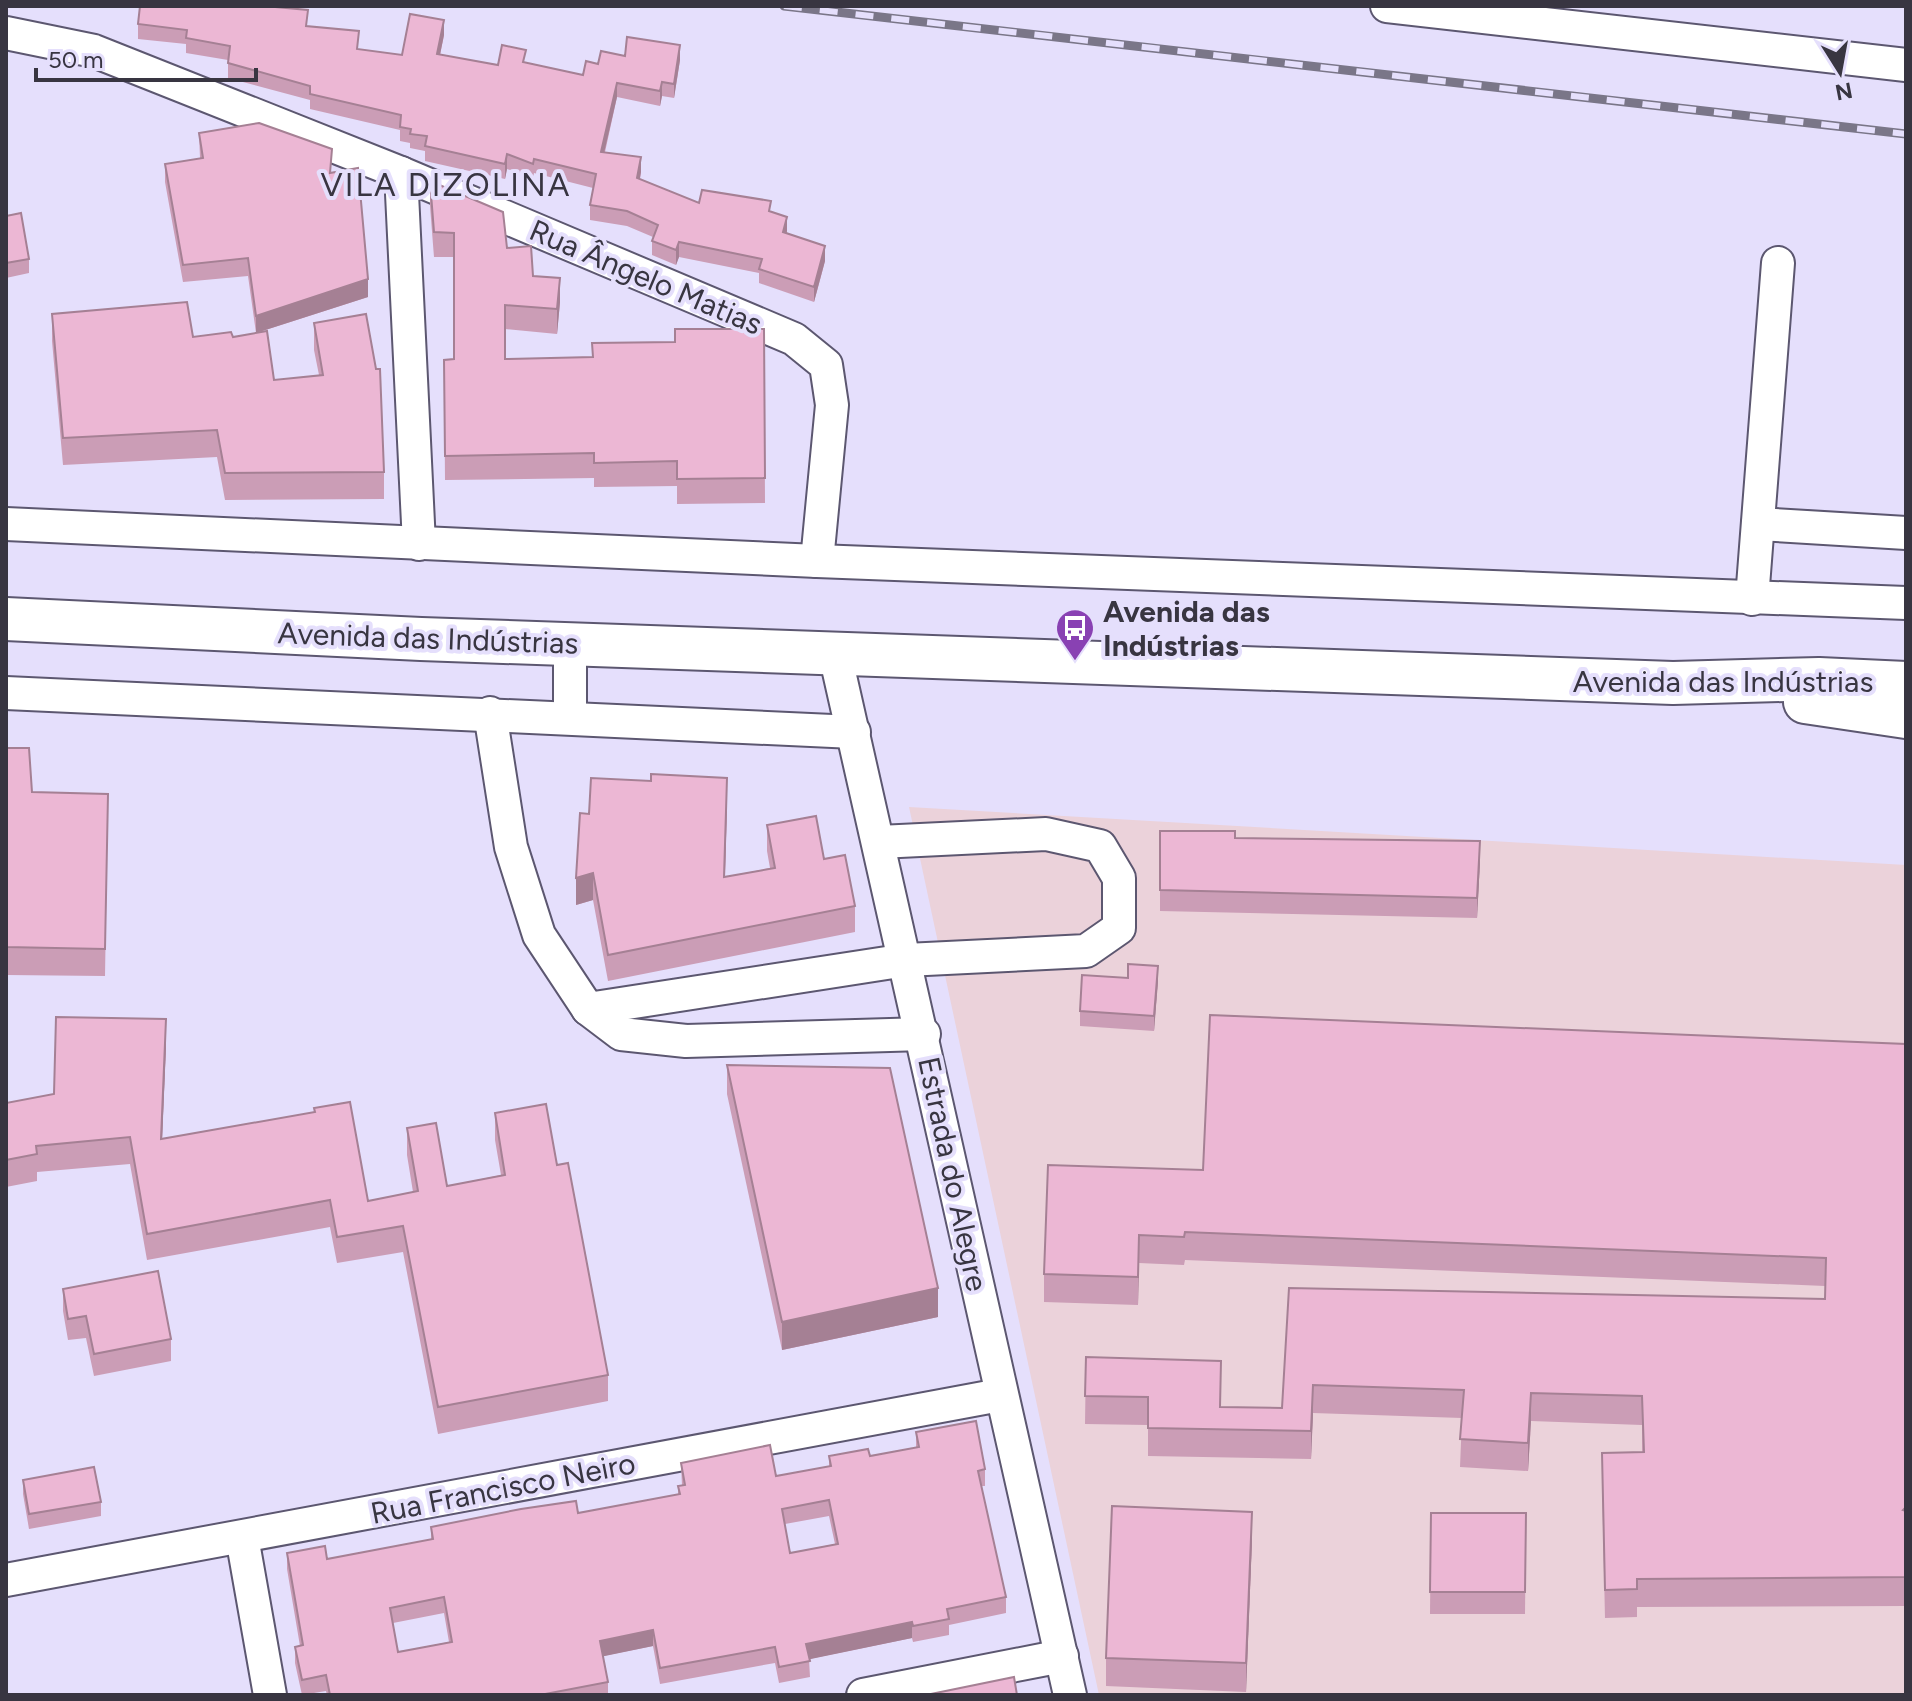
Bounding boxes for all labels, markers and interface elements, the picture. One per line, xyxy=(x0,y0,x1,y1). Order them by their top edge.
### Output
scale bar xyxy=(36,32,256,82)
north arrow xyxy=(1800,32,1880,112)
text: 50 m xyxy=(48,45,104,74)
text: N xyxy=(1833,76,1855,106)
district label: VILA DIZOLINA xyxy=(321,166,571,204)
street label: Rua Ângelo Matias xyxy=(524,211,768,343)
place label: Avenida das Indústrias xyxy=(1103,593,1270,664)
bus stop icon: Avenida das Indústrias xyxy=(1054,607,1096,662)
street label: Avenida das Indústrias xyxy=(277,614,579,662)
street label: Avenida das Indústrias xyxy=(1573,663,1873,700)
street label: Estrada do Alegre xyxy=(910,1053,996,1295)
street label: Rua Francisco Neiro xyxy=(368,1444,638,1532)

